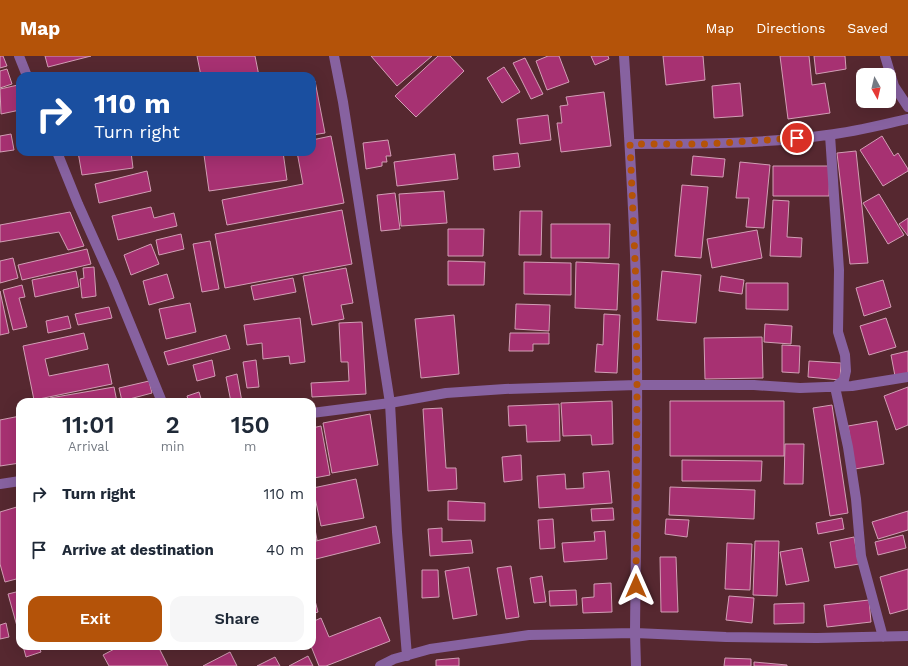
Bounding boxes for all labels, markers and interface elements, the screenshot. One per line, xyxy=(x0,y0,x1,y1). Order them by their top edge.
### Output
text: Map xyxy=(20,17,60,40)
text: Map xyxy=(706,20,734,36)
text: Directions xyxy=(756,20,825,36)
text: Saved xyxy=(847,20,888,36)
north arrow xyxy=(856,68,896,108)
map controls xyxy=(856,68,896,108)
text: 110 m xyxy=(94,87,171,120)
icon: right xyxy=(28,88,80,140)
text: Turn right xyxy=(94,121,180,142)
pin xyxy=(780,121,814,155)
icon: arrive xyxy=(786,127,808,149)
text: 11:01 xyxy=(62,411,115,439)
text: 2 xyxy=(166,411,180,439)
text: 150 xyxy=(231,411,270,439)
text: Arrival xyxy=(68,439,109,454)
text: min xyxy=(161,439,185,454)
text: m xyxy=(244,439,256,454)
icon: right xyxy=(28,483,50,505)
text: Turn right xyxy=(62,485,135,503)
text: 110 m xyxy=(264,485,304,503)
icon: arrive xyxy=(28,539,50,561)
text: Arrive at destination xyxy=(62,541,214,559)
text: 40 m xyxy=(266,541,304,559)
position arrow xyxy=(615,565,657,607)
button: Exit xyxy=(28,596,162,642)
button: Share xyxy=(170,596,304,642)

